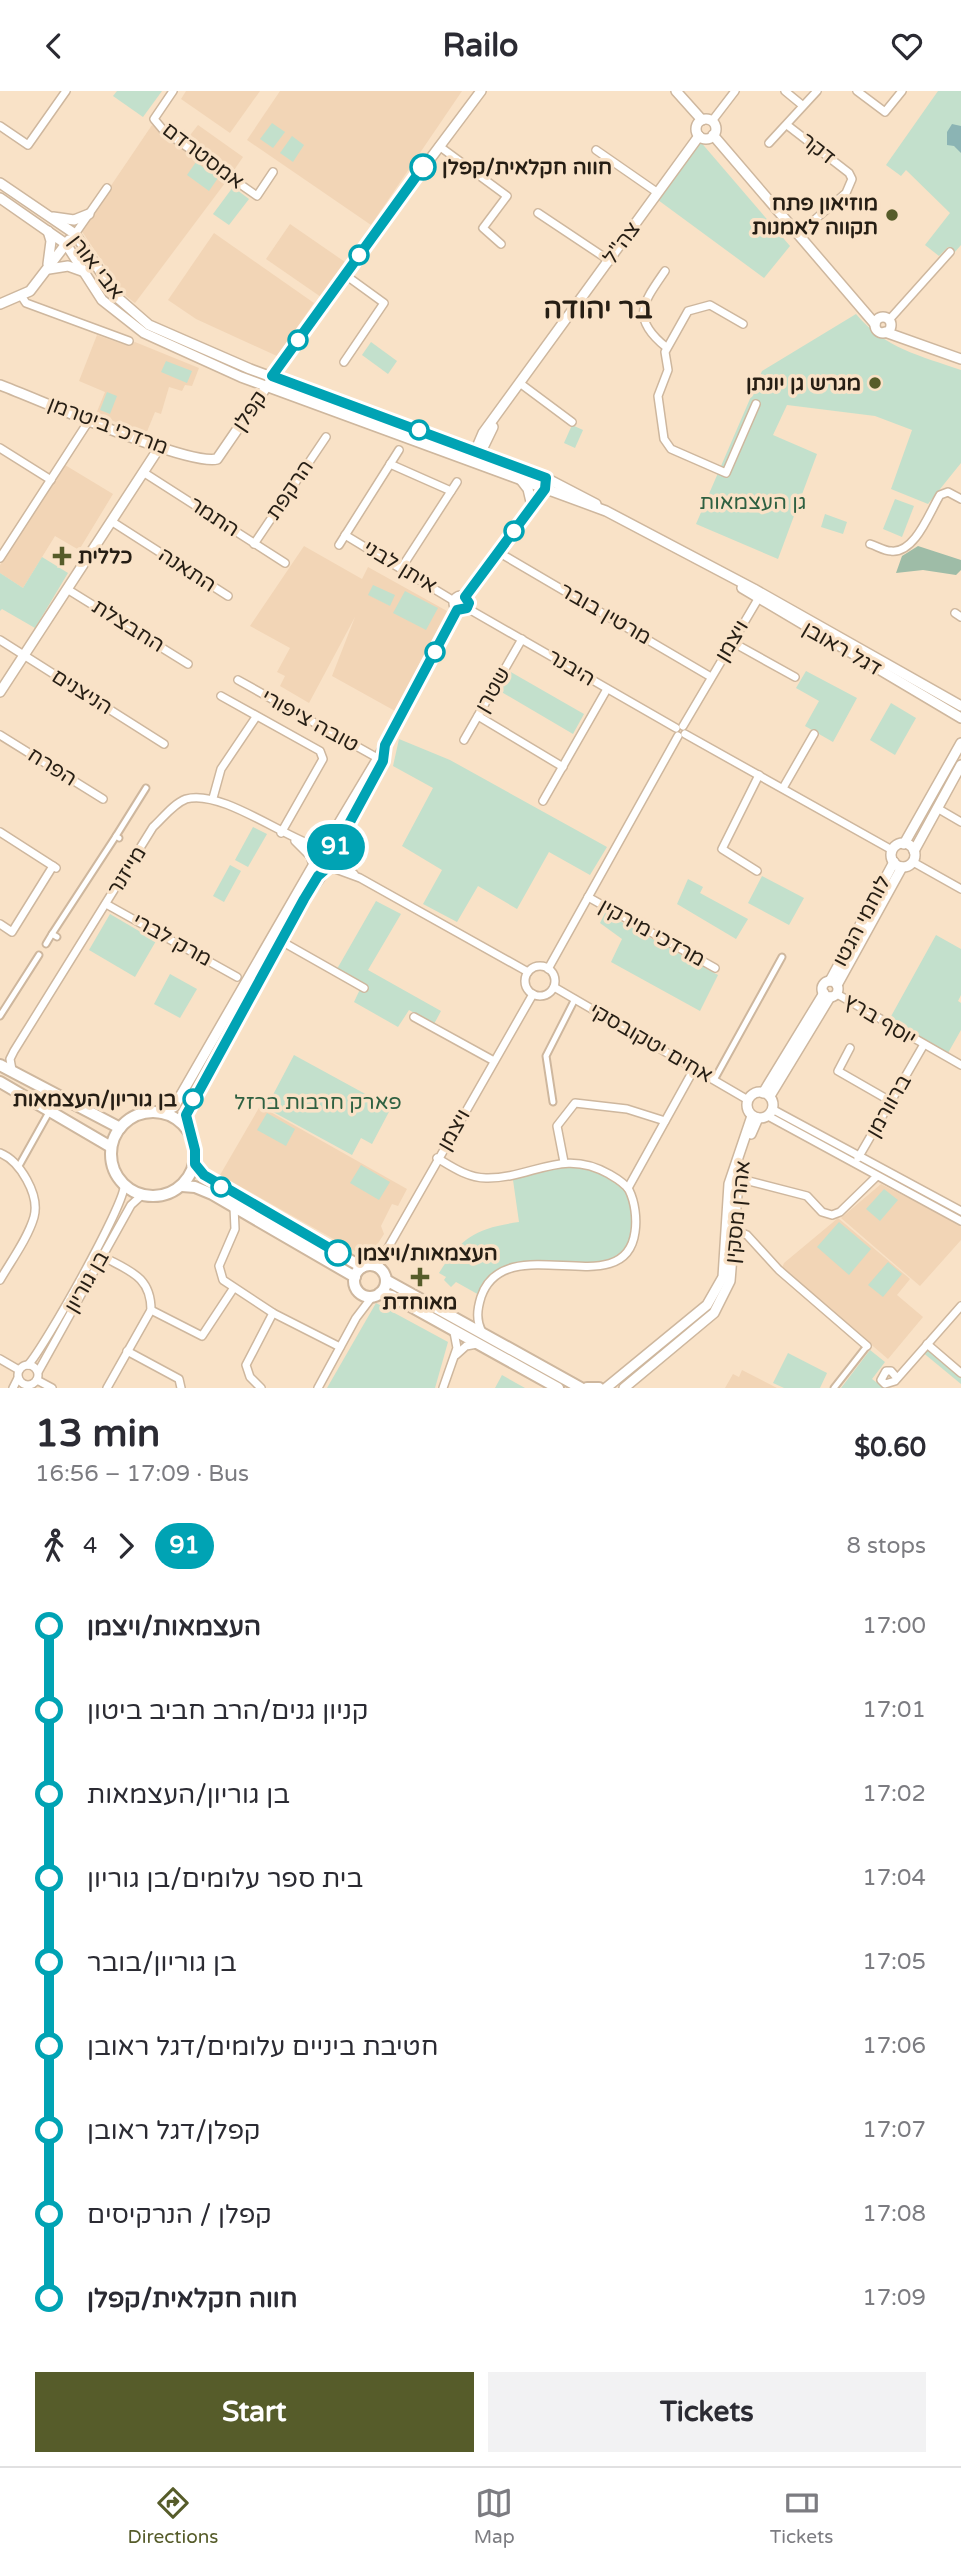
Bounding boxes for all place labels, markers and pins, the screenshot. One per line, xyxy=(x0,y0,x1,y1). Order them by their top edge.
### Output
marker: חווה חקלאית/קפלן xyxy=(410,154,436,180)
place label: חווה חקלאית/קפלן xyxy=(442,155,612,180)
place label: מוזיאון פתח תקווה לאמנות xyxy=(752,191,878,240)
marker: מוזיאון פתח תקווה לאמנות xyxy=(884,207,900,223)
unlabelled marker xyxy=(349,245,369,265)
unlabelled marker xyxy=(288,330,308,350)
place label: מגרש גן יונתן xyxy=(746,371,861,396)
marker: מגרש גן יונתן xyxy=(867,375,883,391)
unlabelled marker xyxy=(409,420,429,440)
unlabelled marker xyxy=(504,521,524,541)
place label: כללית xyxy=(78,544,133,569)
marker: כללית xyxy=(52,546,72,566)
unlabelled marker xyxy=(425,642,445,662)
place label: בן גוריון/העצמאות xyxy=(13,1087,178,1112)
marker: בן גוריון/העצמאות xyxy=(183,1089,203,1109)
unlabelled marker xyxy=(211,1177,231,1197)
marker: העצמאות/ויצמן xyxy=(325,1240,351,1266)
place label: העצמאות/ויצמן xyxy=(357,1241,498,1266)
marker: מאוחדת xyxy=(410,1267,430,1287)
place label: מאוחדת xyxy=(383,1290,457,1315)

